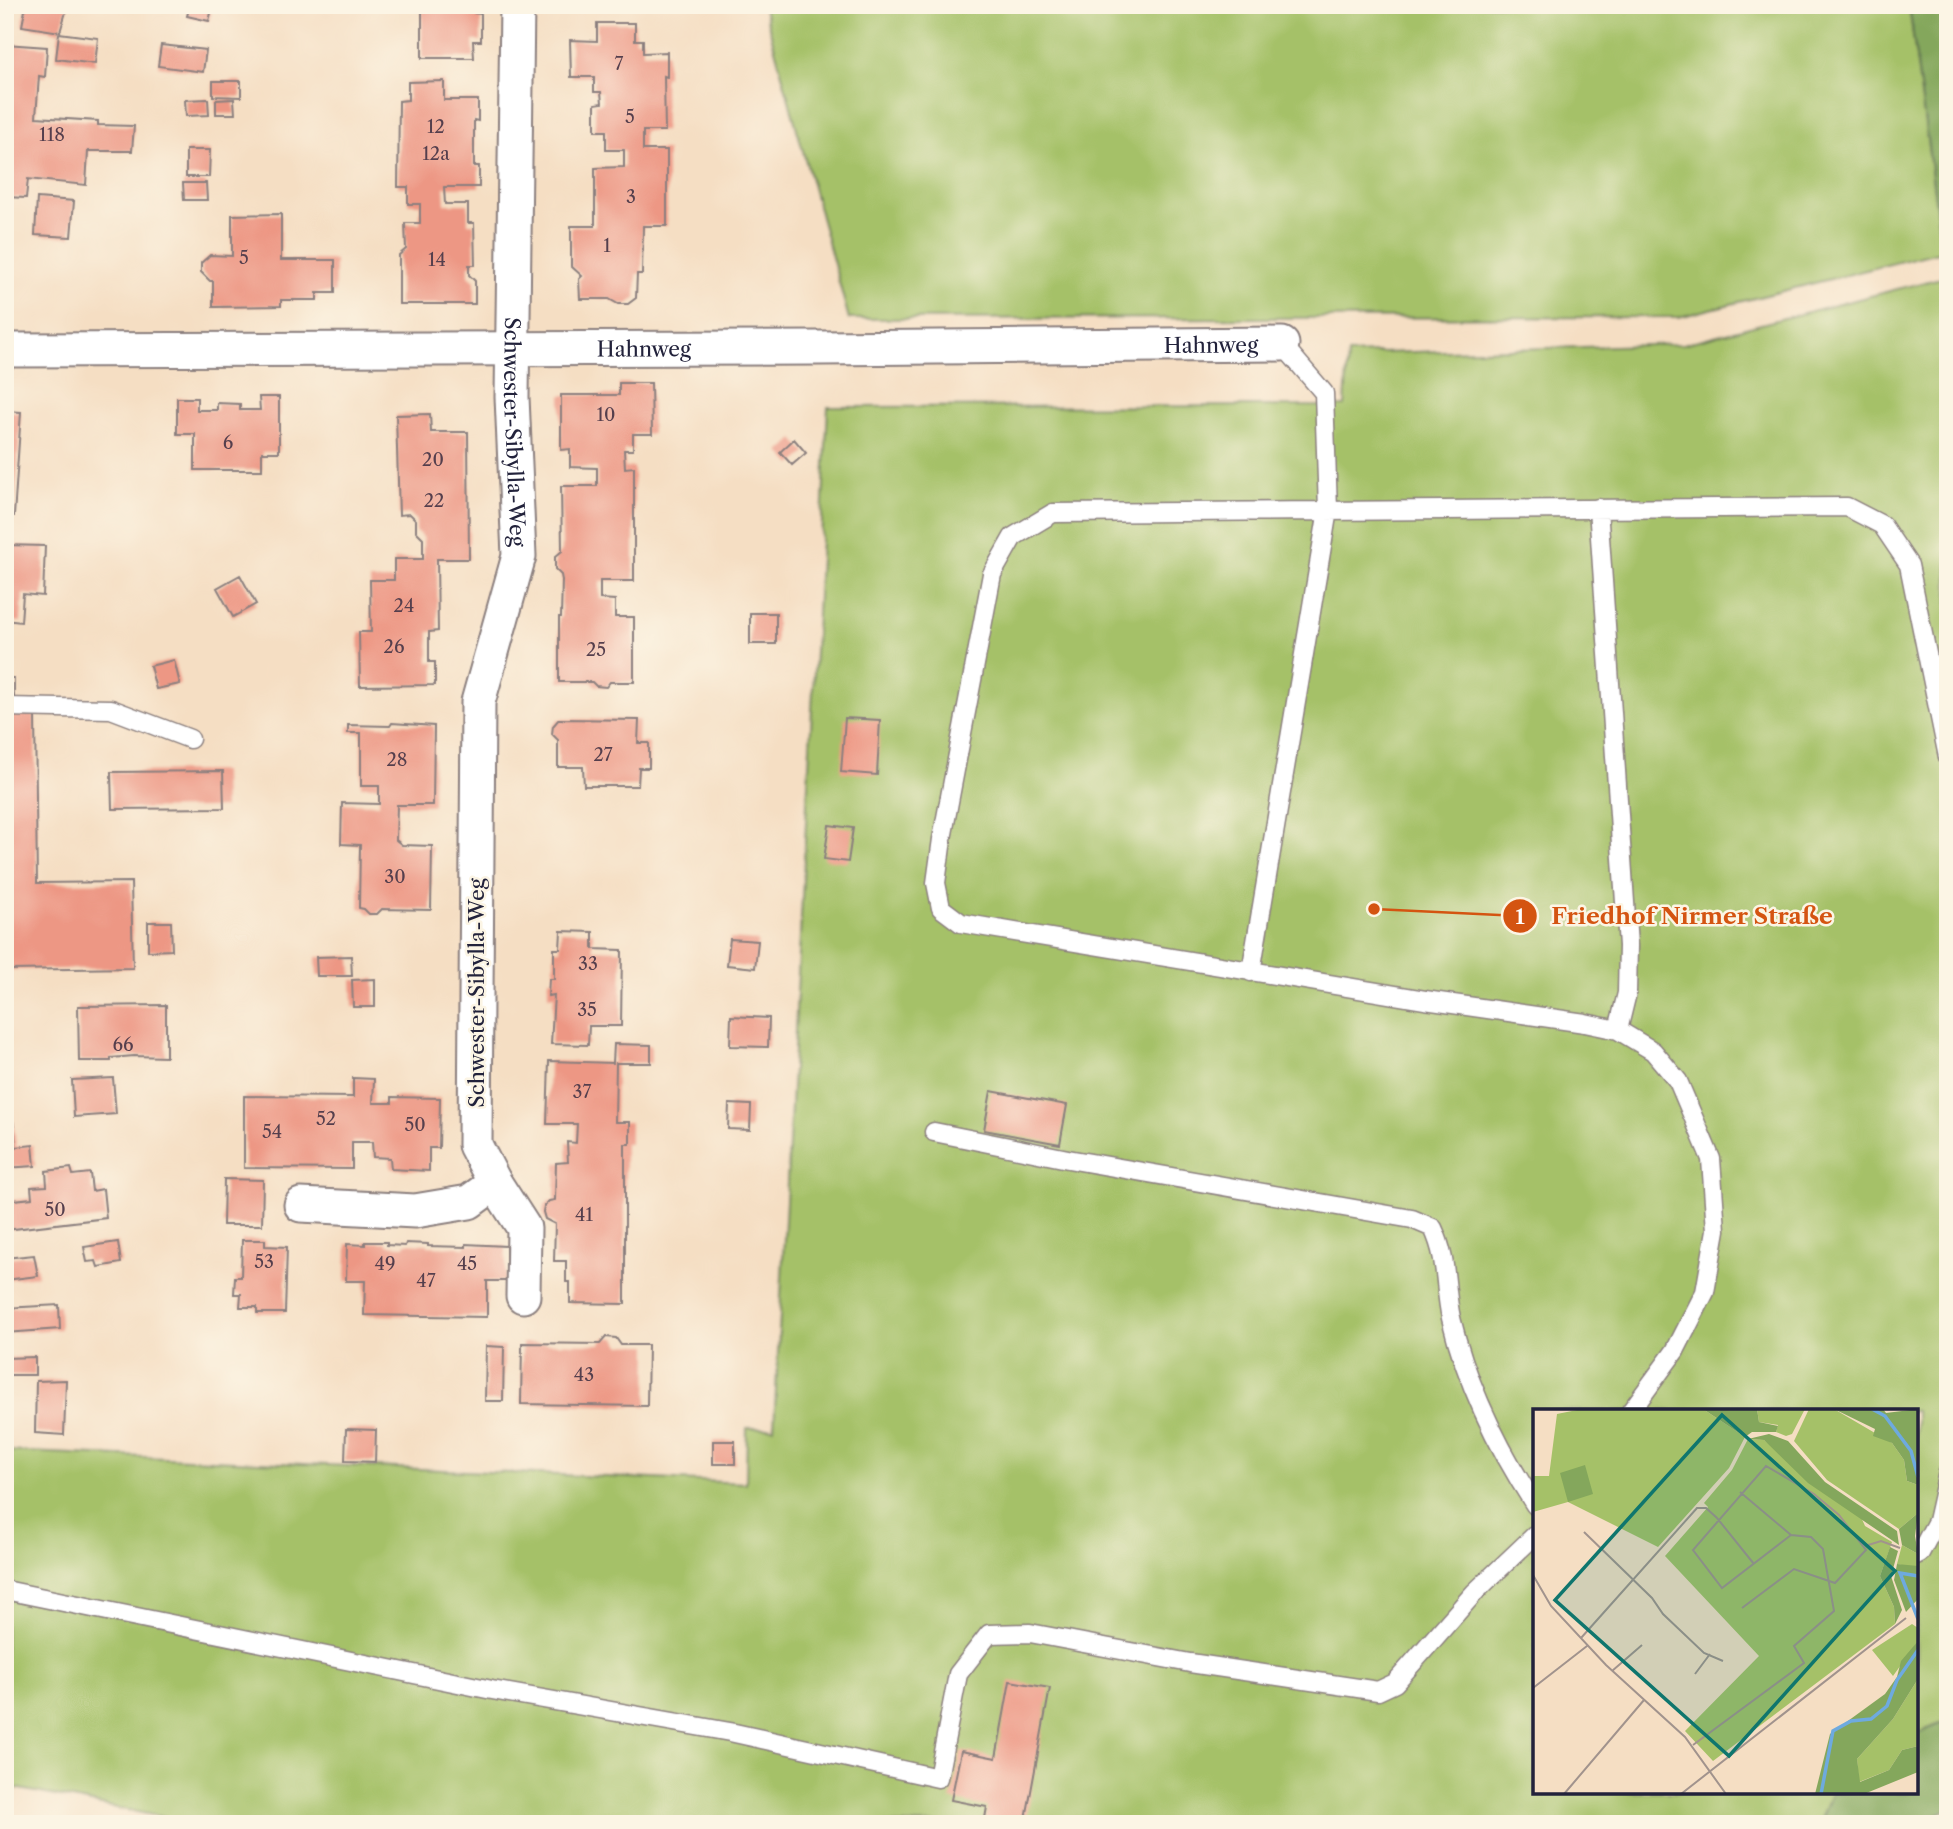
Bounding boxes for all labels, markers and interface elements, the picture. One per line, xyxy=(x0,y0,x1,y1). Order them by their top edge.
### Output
house number: 7 xyxy=(615,53,624,75)
house number: 5 xyxy=(625,106,635,128)
house number: 12 xyxy=(427,116,445,138)
house number: 118 xyxy=(39,124,65,146)
house number: 12a xyxy=(422,143,450,165)
house number: 3 xyxy=(626,186,636,208)
house number: 1 xyxy=(603,235,611,257)
house number: 5 xyxy=(239,247,249,269)
house number: 14 xyxy=(428,249,446,271)
street label: Schwester-Sibylla-Weg xyxy=(499,317,531,548)
street label: Hahnweg xyxy=(1164,332,1259,358)
street label: Hahnweg xyxy=(597,336,692,361)
house number: 10 xyxy=(597,404,615,426)
house number: 6 xyxy=(223,432,233,454)
house number: 20 xyxy=(422,449,444,471)
house number: 22 xyxy=(424,490,444,512)
house number: 24 xyxy=(394,595,414,617)
house number: 26 xyxy=(384,636,404,658)
house number: 25 xyxy=(586,639,606,661)
house number: 27 xyxy=(593,744,613,766)
house number: 28 xyxy=(386,749,408,771)
house number: 30 xyxy=(384,866,406,888)
street label: Schwester-Sibylla-Weg xyxy=(464,877,489,1108)
callout: Friedhof Nirmer Straße xyxy=(1502,894,1847,938)
text: Friedhof Nirmer Straße xyxy=(1551,902,1833,930)
text: 1 xyxy=(1515,904,1525,929)
house number: 33 xyxy=(578,953,598,975)
house number: 35 xyxy=(577,999,597,1021)
house number: 66 xyxy=(112,1034,134,1056)
house number: 37 xyxy=(573,1081,592,1103)
house number: 52 xyxy=(316,1108,336,1130)
house number: 50 xyxy=(404,1114,426,1136)
house number: 54 xyxy=(262,1121,282,1143)
house number: 50 xyxy=(44,1199,66,1221)
house number: 41 xyxy=(575,1204,593,1226)
house number: 53 xyxy=(254,1251,274,1273)
house number: 49 xyxy=(375,1253,395,1275)
house number: 45 xyxy=(457,1253,477,1275)
house number: 47 xyxy=(416,1270,436,1292)
house number: 43 xyxy=(574,1364,594,1386)
inset map xyxy=(1533,1409,1918,1794)

